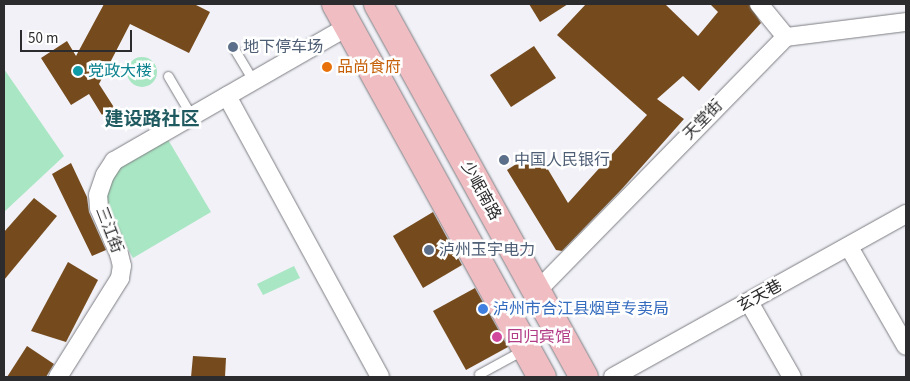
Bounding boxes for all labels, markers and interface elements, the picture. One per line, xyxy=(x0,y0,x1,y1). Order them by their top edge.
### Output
scale bar xyxy=(22,20,135,52)
text: 50 m xyxy=(28,28,58,49)
place label: 地下停车场 xyxy=(243,37,323,57)
marker: 地下停车场 xyxy=(227,41,239,53)
place label: 品尚食府 xyxy=(337,57,401,77)
place label: 党政大楼 xyxy=(88,61,152,81)
marker: 品尚食府 xyxy=(321,61,333,73)
marker: 党政大楼 xyxy=(72,65,84,77)
street label: 天堂街 xyxy=(679,96,727,144)
district label: 建设路社区 xyxy=(105,109,199,131)
place label: 中国人民银行 xyxy=(514,150,610,170)
marker: 中国人民银行 xyxy=(498,154,510,166)
street label: 少岷南路 xyxy=(457,158,505,224)
street label: 三江街 xyxy=(91,204,127,256)
place label: 泸州玉宇电力 xyxy=(439,240,535,260)
marker: 泸州玉宇电力 xyxy=(423,244,435,256)
street label: 玄天巷 xyxy=(734,276,786,316)
place label: 泸州市合江县烟草专卖局 xyxy=(493,299,669,319)
marker: 泸州市合江县烟草专卖局 xyxy=(477,303,489,315)
place label: 回归宾馆 xyxy=(507,327,571,347)
marker: 回归宾馆 xyxy=(491,331,503,343)

